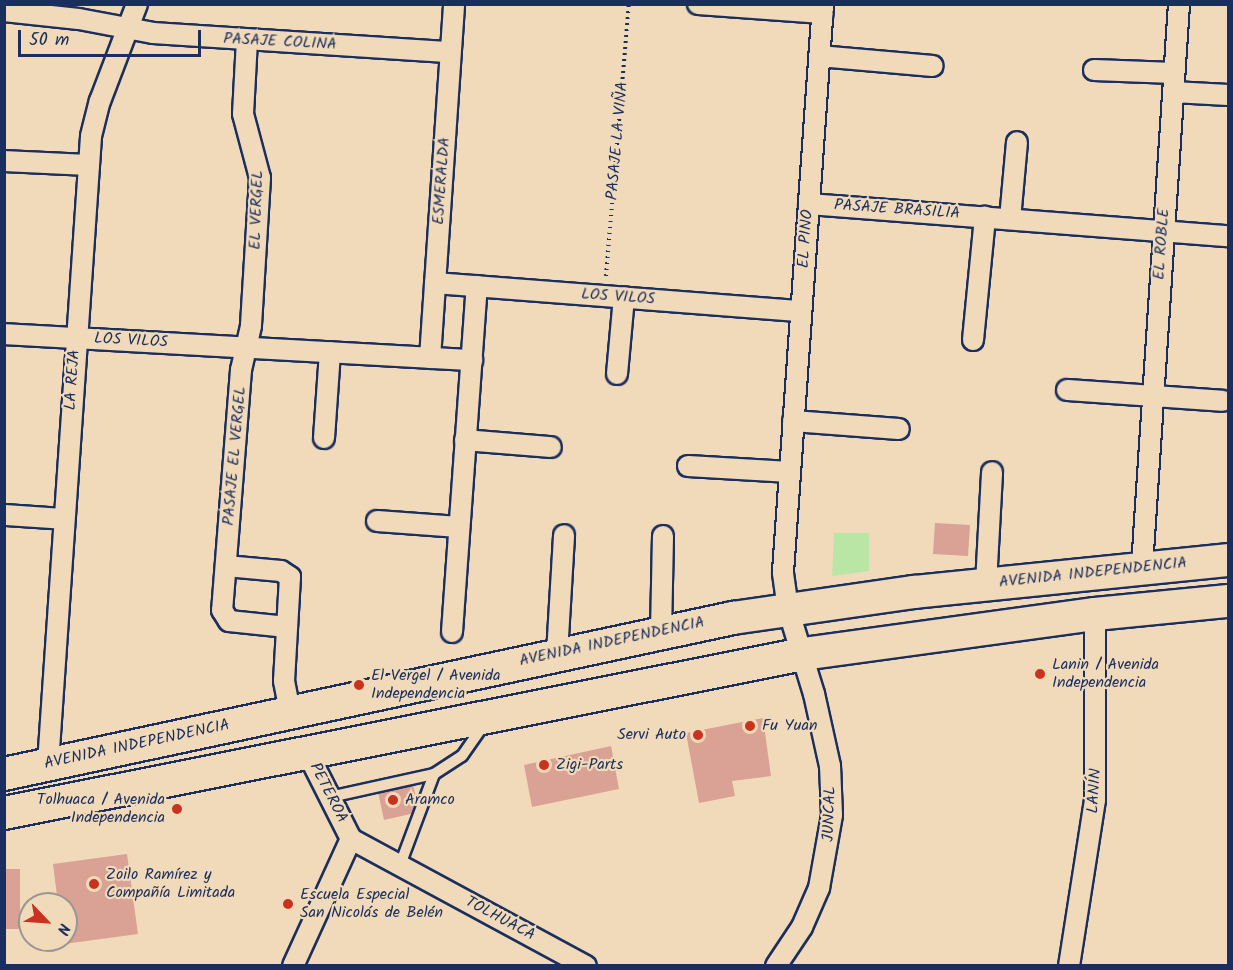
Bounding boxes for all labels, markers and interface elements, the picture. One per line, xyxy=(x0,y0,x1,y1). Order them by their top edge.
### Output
scale bar xyxy=(21,18,204,56)
text: 50 m xyxy=(29,26,69,55)
street label: PASAJE COLINA xyxy=(223,29,337,55)
street label: PASAJE LA VIÑA xyxy=(603,81,633,201)
street label: ESMERALDA xyxy=(429,137,455,225)
street label: EL VERGEL xyxy=(246,170,268,250)
street label: PASAJE BRASILIA xyxy=(833,196,961,224)
street label: EL ROBLE xyxy=(1150,207,1174,281)
street label: EL PINO xyxy=(794,209,818,269)
street label: LOS VILOS xyxy=(580,285,656,309)
street label: LOS VILOS xyxy=(94,329,168,353)
street label: LA REJA xyxy=(61,349,85,411)
street label: PASAJE EL VERGEL xyxy=(219,386,251,526)
street label: AVENIDA INDEPENDENCIA xyxy=(998,554,1188,592)
street label: AVENIDA INDEPENDENCIA xyxy=(518,613,706,671)
place label: Lanin / Avenida Independencia xyxy=(1052,655,1159,693)
place label: El Vergel / Avenida Independencia xyxy=(371,666,500,704)
marker: Lanin / Avenida Independencia xyxy=(1033,667,1047,681)
marker: El Vergel / Avenida Independencia xyxy=(352,678,366,692)
street label: AVENIDA INDEPENDENCIA xyxy=(43,716,231,774)
place label: Fu Yuan xyxy=(762,716,817,736)
marker: Fu Yuan xyxy=(743,719,757,733)
place label: Servi Auto xyxy=(617,725,686,745)
marker: Servi Auto xyxy=(691,728,705,742)
place label: Zigi-Parts xyxy=(556,755,623,775)
marker: Zigi-Parts xyxy=(537,758,551,772)
street label: PETEROA xyxy=(305,760,351,826)
street label: LANÍN xyxy=(1084,768,1106,814)
street label: JUNCAL xyxy=(819,786,841,842)
place label: Tolhuaca / Avenida Independencia xyxy=(37,790,165,828)
place label: Aramco xyxy=(405,790,455,810)
marker: Aramco xyxy=(386,793,400,807)
marker: Tolhuaca / Avenida Independencia xyxy=(170,802,184,816)
place label: Zoilo Ramírez y Compañía Limitada xyxy=(106,865,235,903)
marker: Zoilo Ramírez y Compañía Limitada xyxy=(87,877,101,891)
place label: Escuela Especial San Nicolás de Belén xyxy=(300,885,443,923)
north arrow xyxy=(18,892,78,952)
street label: TOLHUACA xyxy=(462,893,538,945)
marker: Escuela Especial San Nicolás de Belén xyxy=(281,897,295,911)
text: N xyxy=(49,919,76,939)

